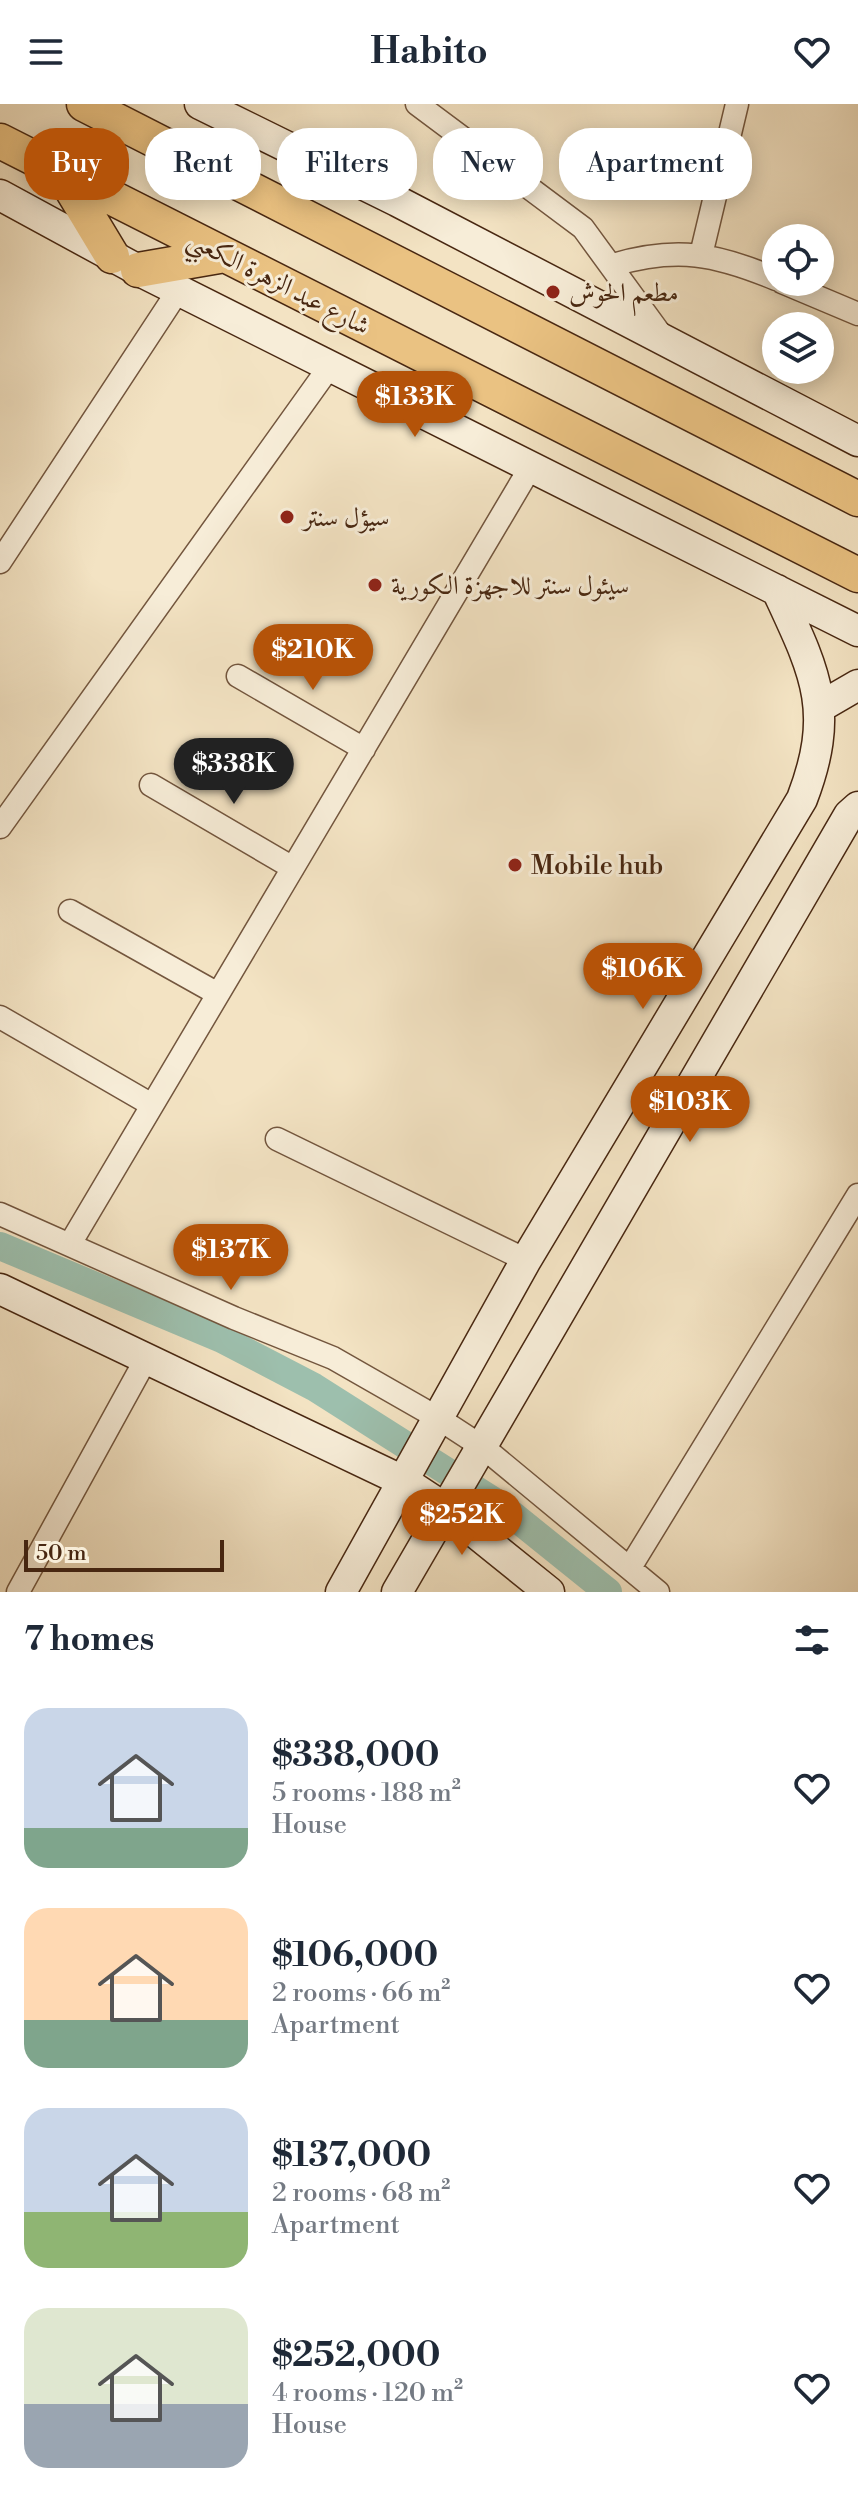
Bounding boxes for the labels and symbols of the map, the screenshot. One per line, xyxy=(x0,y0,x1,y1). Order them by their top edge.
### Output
street label: شارع عبد الزهرة الكعبي xyxy=(179,223,375,349)
place label: مطعم الحوش xyxy=(569,277,679,317)
marker: مطعم الحوش xyxy=(544,283,562,301)
pin: $133K xyxy=(359,371,471,439)
place label: سيؤل سنتر xyxy=(300,502,390,534)
marker: سيؤل سنتر xyxy=(278,508,296,526)
place label: سيئول سنتر للاجهزة الكورية xyxy=(391,570,629,602)
marker: سيئول سنتر للاجهزة الكورية xyxy=(366,576,384,594)
pin: $210K xyxy=(257,624,369,692)
pin: $338K xyxy=(178,738,290,806)
place label: Mobile hub xyxy=(531,850,663,882)
marker: Mobile hub xyxy=(506,856,524,874)
pin: $106K xyxy=(587,943,699,1011)
pin: $103K xyxy=(634,1076,746,1144)
pin: $137K xyxy=(175,1224,287,1292)
pin: $252K xyxy=(406,1489,518,1557)
scale bar xyxy=(24,1536,224,1572)

